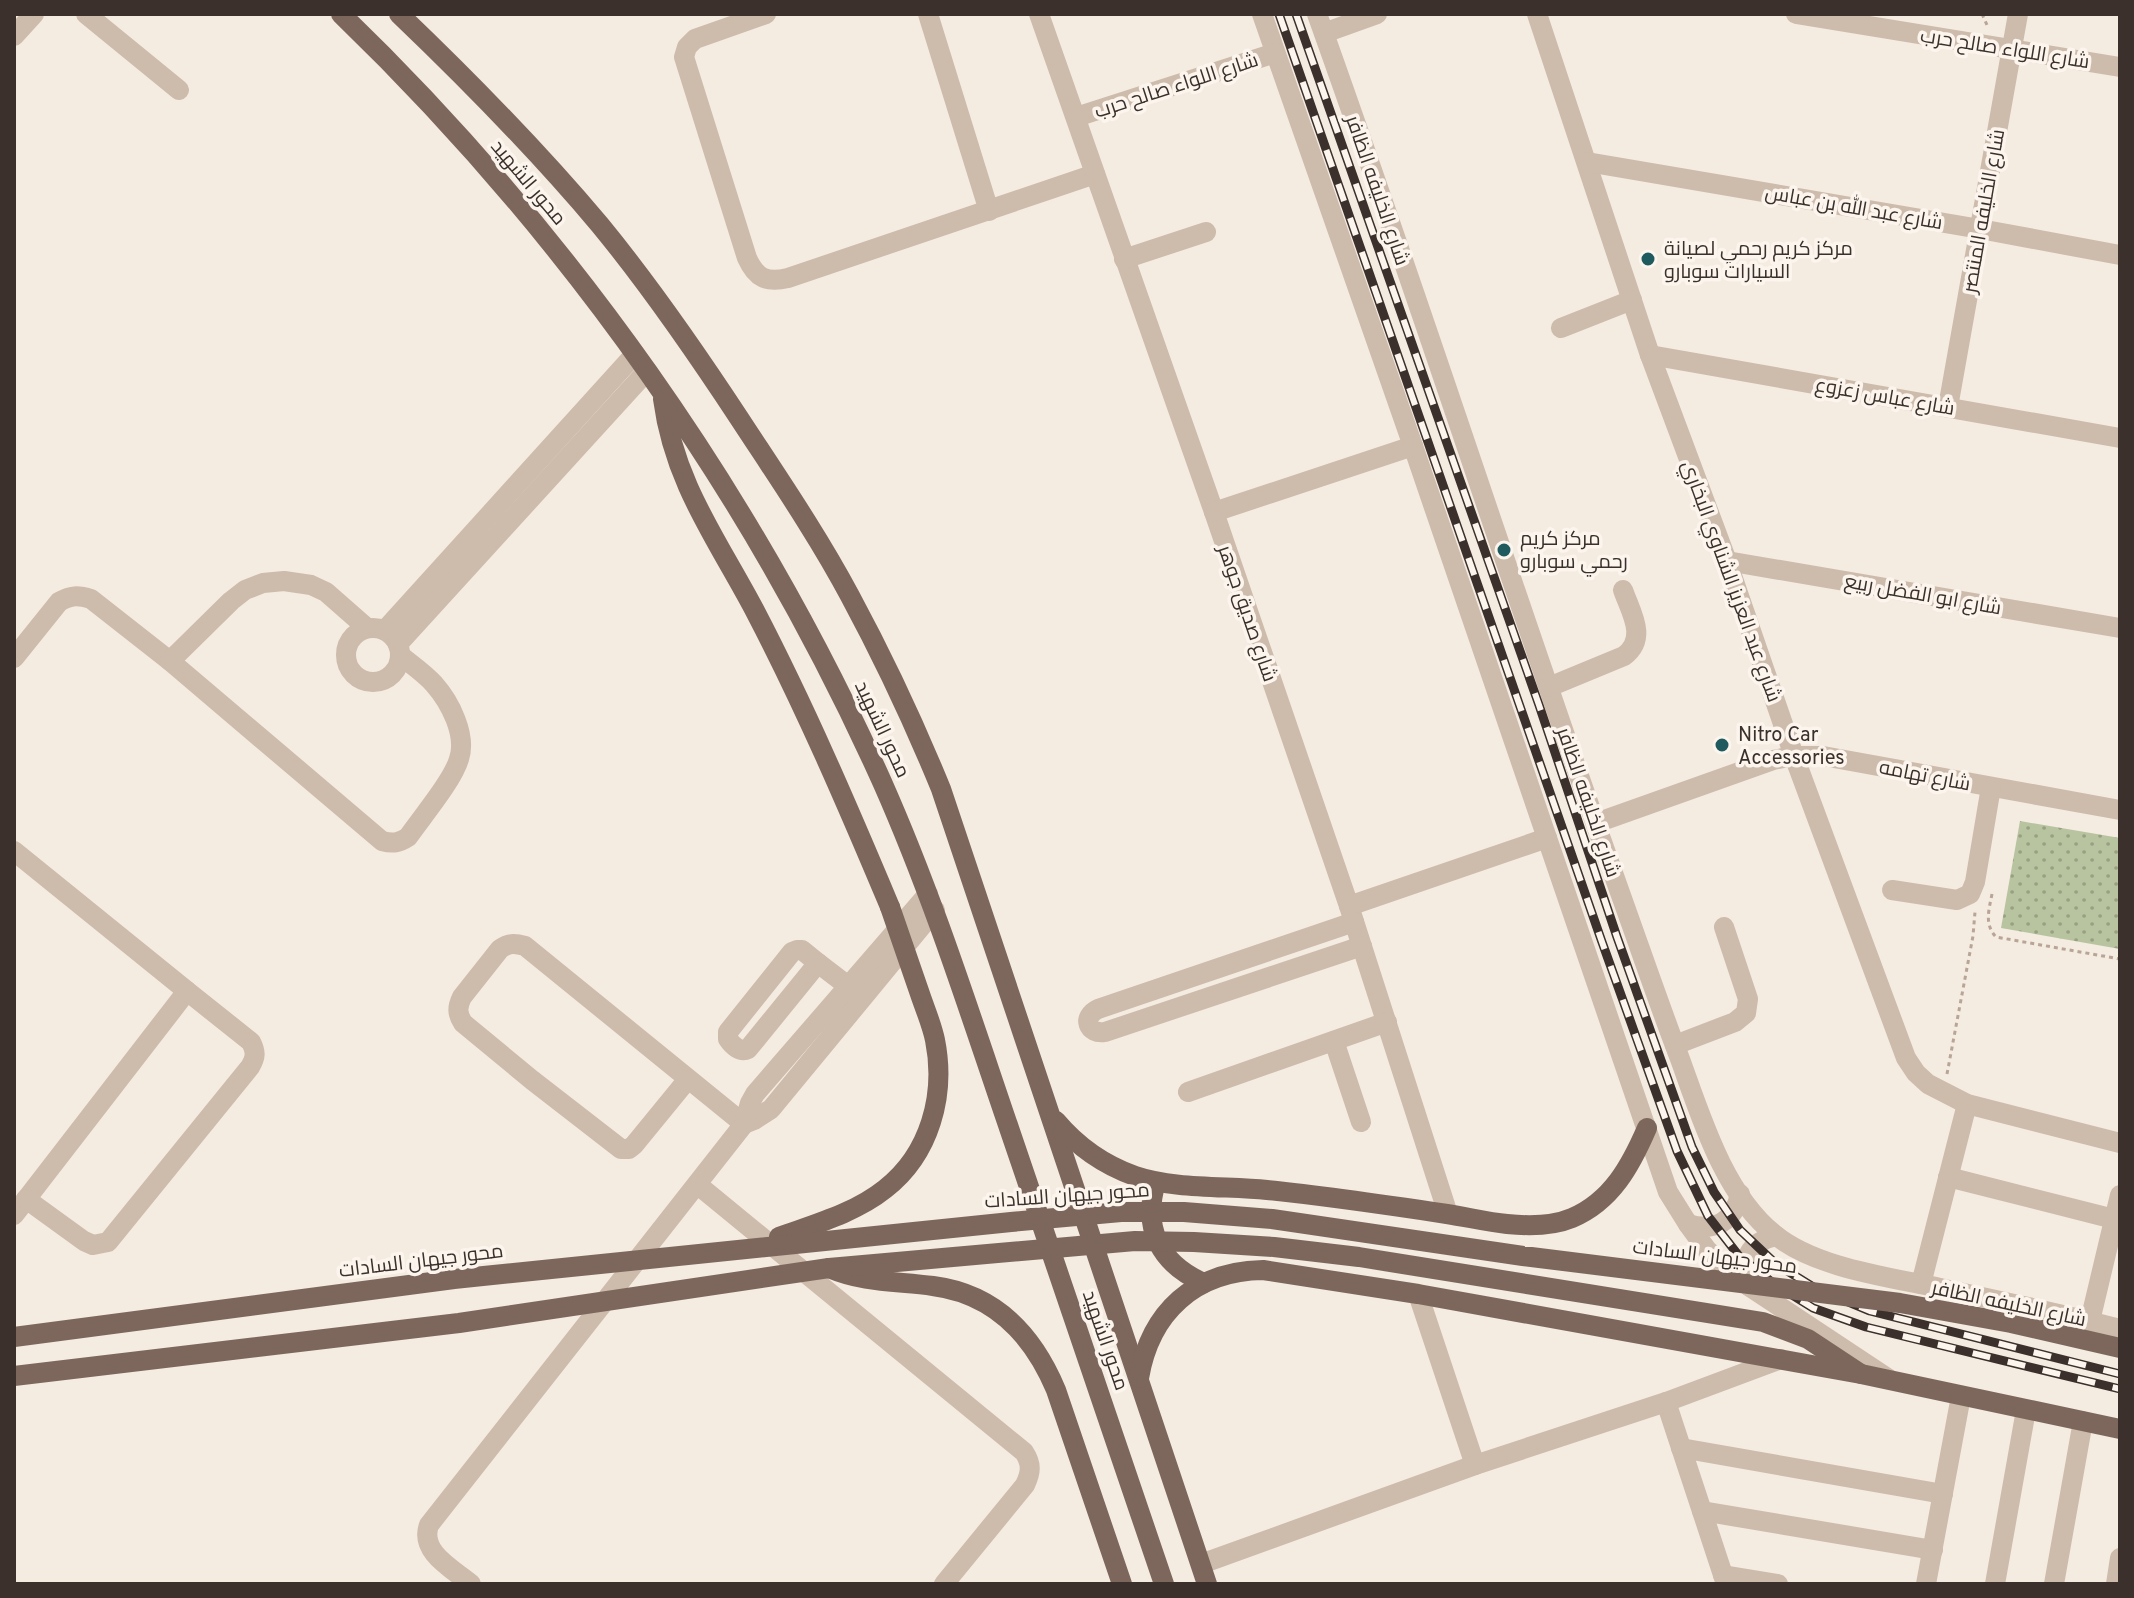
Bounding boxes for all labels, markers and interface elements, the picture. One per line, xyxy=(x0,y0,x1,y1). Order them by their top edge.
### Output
street label: شارع اللواء صالح حرب xyxy=(1918,24,2091,76)
street label: شارع اللواء صالح حرب xyxy=(1091,48,1262,126)
street label: شارع الخليفه الظافر xyxy=(1338,111,1414,269)
street label: شارع الخليفه المنتصر xyxy=(1958,127,2012,296)
street label: محور الشهيد xyxy=(484,135,571,232)
street label: شارع عبد الله بن عباس xyxy=(1763,179,1945,237)
place label: مركز كريم رحمي لصيانة السيارات سوبارو xyxy=(1664,237,1853,286)
marker: مركز كريم رحمي لصيانة السيارات سوبارو xyxy=(1639,250,1657,268)
street label: شارع عباس زعزوع xyxy=(1813,373,1956,423)
street label: شارع عبد العزيز الشناوي البخاري xyxy=(1673,457,1786,706)
place label: مركز كريم رحمي سوبارو xyxy=(1520,527,1628,577)
street label: شارع صديق جوهر xyxy=(1210,541,1282,686)
marker: مركز كريم رحمي سوبارو xyxy=(1495,541,1513,559)
street label: شارع ابو الفضل ربيع xyxy=(1842,569,2003,623)
street label: محور الشهيد xyxy=(847,677,915,783)
street label: شارع الخليفه الظافر xyxy=(1549,723,1625,881)
place label: Nitro Car Accessories xyxy=(1738,723,1845,772)
marker: Nitro Car Accessories xyxy=(1713,736,1731,754)
street label: شارع تهامه xyxy=(1877,755,1972,799)
street label: محور جيهان السادات xyxy=(984,1178,1151,1216)
street label: محور جيهان السادات xyxy=(1631,1235,1798,1281)
street label: محور جيهان السادات xyxy=(338,1239,505,1285)
street label: شارع الخليفه الظافر xyxy=(1928,1276,2088,1334)
street label: محور الشهيد xyxy=(1075,1287,1133,1394)

